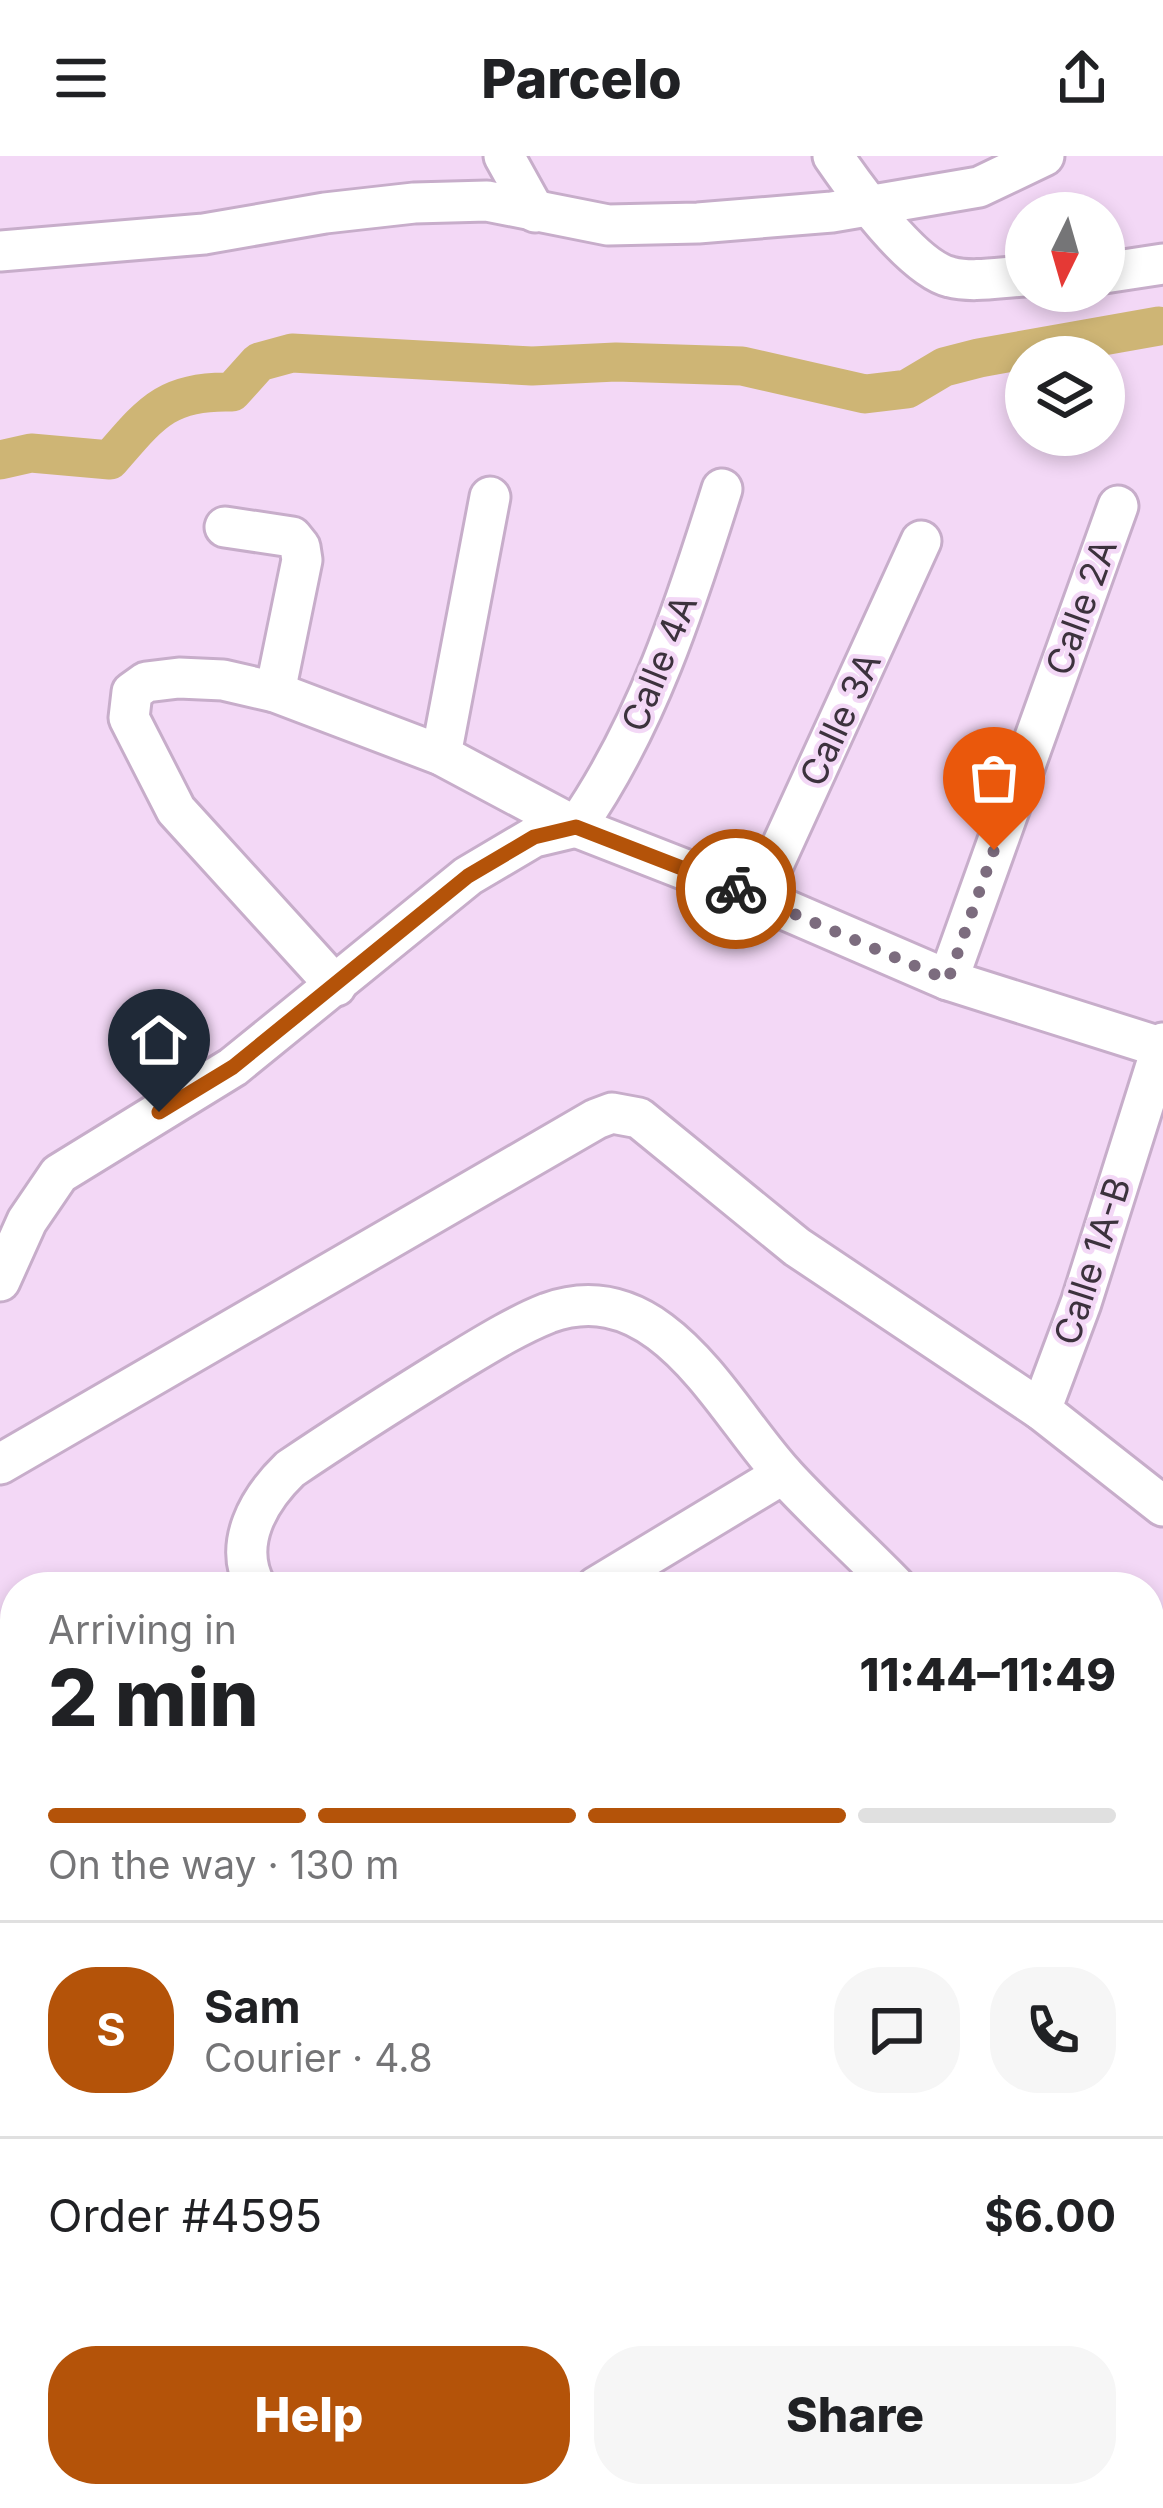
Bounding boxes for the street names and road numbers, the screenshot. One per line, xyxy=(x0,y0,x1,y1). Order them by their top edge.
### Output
street label: Calle 2A xyxy=(1036,533,1126,681)
street label: Calle 4A xyxy=(612,588,706,738)
street label: Calle 3A xyxy=(790,645,890,793)
street label: Calle 1A-B xyxy=(1044,1172,1140,1350)

